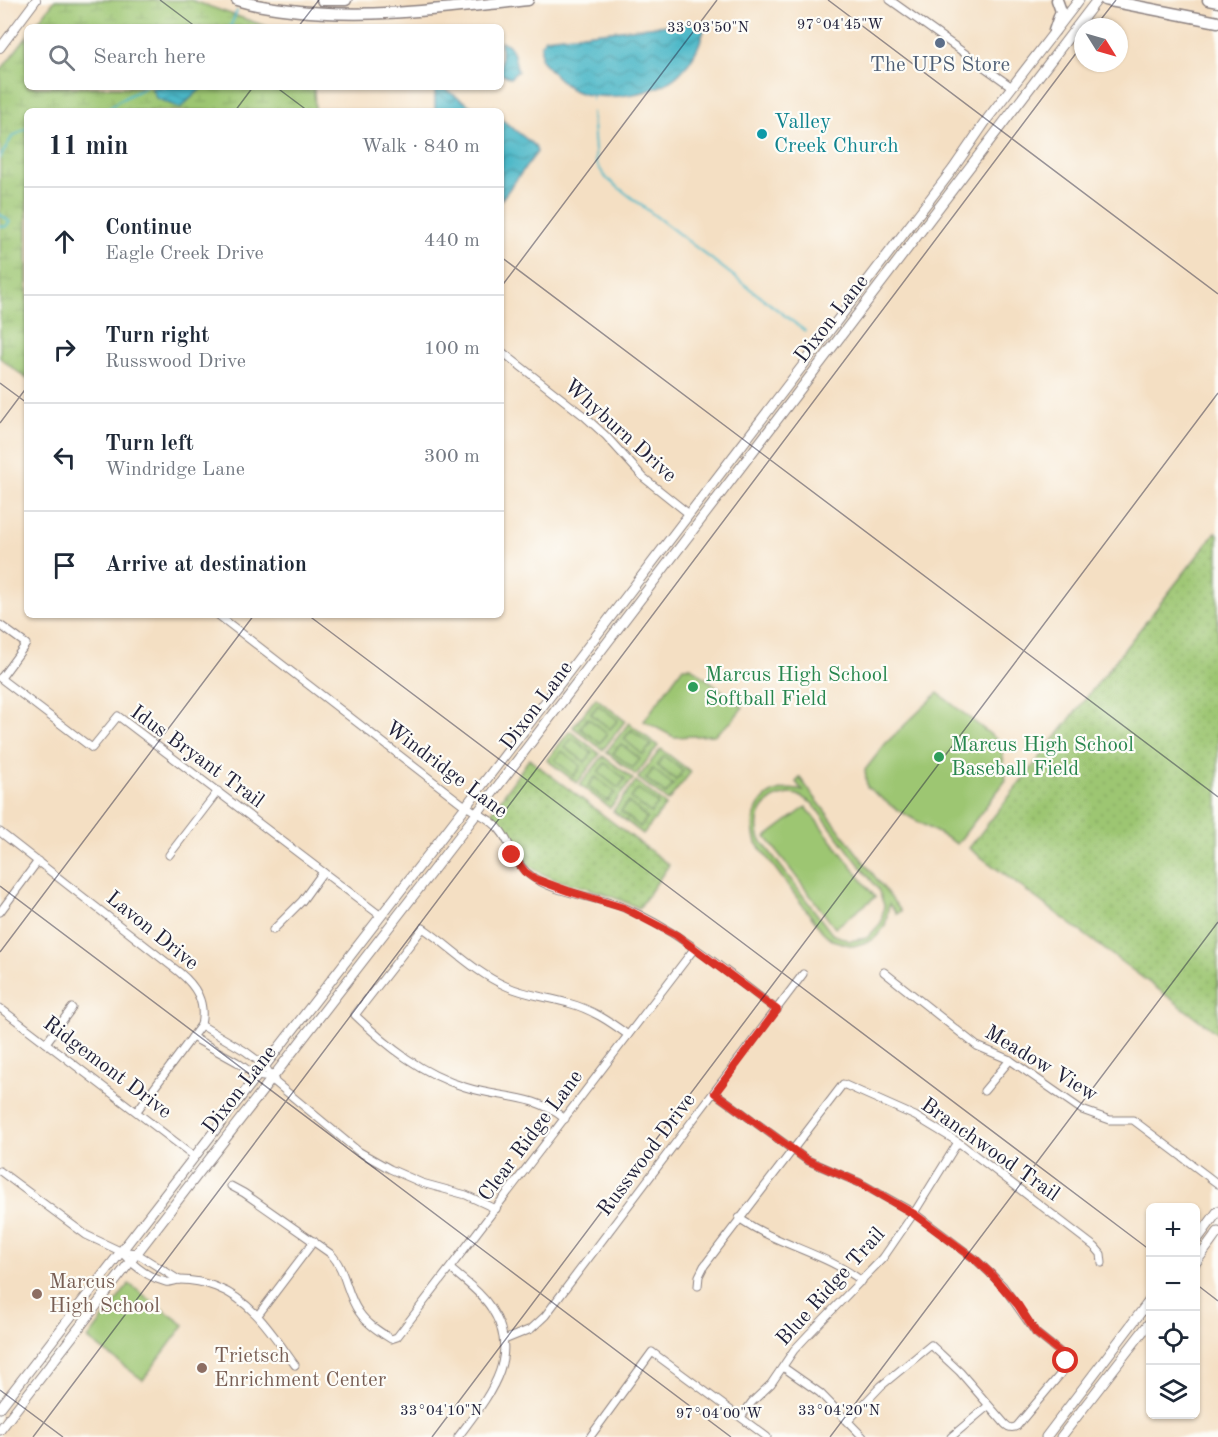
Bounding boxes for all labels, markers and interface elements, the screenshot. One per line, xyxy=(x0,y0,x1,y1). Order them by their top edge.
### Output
text: 97°04'45"W xyxy=(797,18,883,33)
north arrow xyxy=(1074,18,1128,72)
text: 33°03'50"N xyxy=(667,21,749,36)
search box xyxy=(24,24,504,90)
marker: The UPS Store xyxy=(933,36,947,50)
icon: search xyxy=(45,41,78,74)
text: Search here xyxy=(93,46,206,68)
place label: The UPS Store xyxy=(870,55,1010,76)
place label: Valley Creek Church xyxy=(774,112,899,157)
marker: Valley Creek Church xyxy=(755,127,769,141)
text: 11 min xyxy=(48,134,128,160)
text: Walk · 840 m xyxy=(361,137,480,157)
text: Continue xyxy=(105,217,192,239)
icon: ahead xyxy=(48,225,81,258)
text: 440 m xyxy=(424,231,480,251)
text: Eagle Creek Drive xyxy=(105,244,264,264)
street label: Dixon Lane xyxy=(791,271,873,367)
text: Turn right xyxy=(105,325,209,347)
icon: right xyxy=(48,333,81,366)
text: 100 m xyxy=(424,339,480,359)
text: Russwood Drive xyxy=(105,352,246,372)
street label: Whyburn Drive xyxy=(560,375,680,487)
text: Turn left xyxy=(105,433,194,455)
icon: left xyxy=(48,441,81,474)
text: 300 m xyxy=(424,447,480,467)
text: Windridge Lane xyxy=(105,460,245,480)
icon: arrive xyxy=(48,549,81,582)
text: Arrive at destination xyxy=(105,554,307,576)
street label: Dixon Lane xyxy=(497,658,577,754)
place label: Marcus High School Softball Field xyxy=(705,665,888,710)
marker: Marcus High School Softball Field xyxy=(686,680,700,694)
street label: Idus Bryant Trail xyxy=(126,702,268,812)
street label: Windridge Lane xyxy=(381,717,511,823)
place label: Marcus High School Baseball Field xyxy=(951,735,1134,780)
marker: Marcus High School Baseball Field xyxy=(932,750,946,764)
route end xyxy=(498,841,524,867)
street label: Lavon Drive xyxy=(102,888,202,974)
street label: Ridgemont Drive xyxy=(39,1013,175,1123)
street label: Meadow View xyxy=(981,1022,1101,1106)
street label: Dixon Lane xyxy=(199,1042,281,1138)
street label: Clear Ridge Lane xyxy=(475,1066,587,1206)
street label: Russwood Drive xyxy=(594,1090,700,1220)
street label: Branchwood Trail xyxy=(917,1094,1063,1206)
map controls xyxy=(1146,1203,1200,1419)
button: + xyxy=(1146,1203,1200,1257)
street label: Blue Ridge Trail xyxy=(773,1224,889,1350)
button: − xyxy=(1146,1257,1200,1311)
place label: Marcus High School xyxy=(49,1272,160,1317)
marker: Marcus High School xyxy=(30,1287,44,1301)
button: locate xyxy=(1146,1311,1200,1365)
place label: Trietsch Enrichment Center xyxy=(214,1346,387,1391)
route start xyxy=(1052,1347,1078,1373)
marker: Trietsch Enrichment Center xyxy=(195,1361,209,1375)
button: layers xyxy=(1146,1365,1200,1419)
text: 33°04'10"N xyxy=(400,1404,482,1419)
text: 33°04'20"N xyxy=(798,1404,880,1419)
text: 97°04'00"W xyxy=(676,1407,762,1422)

